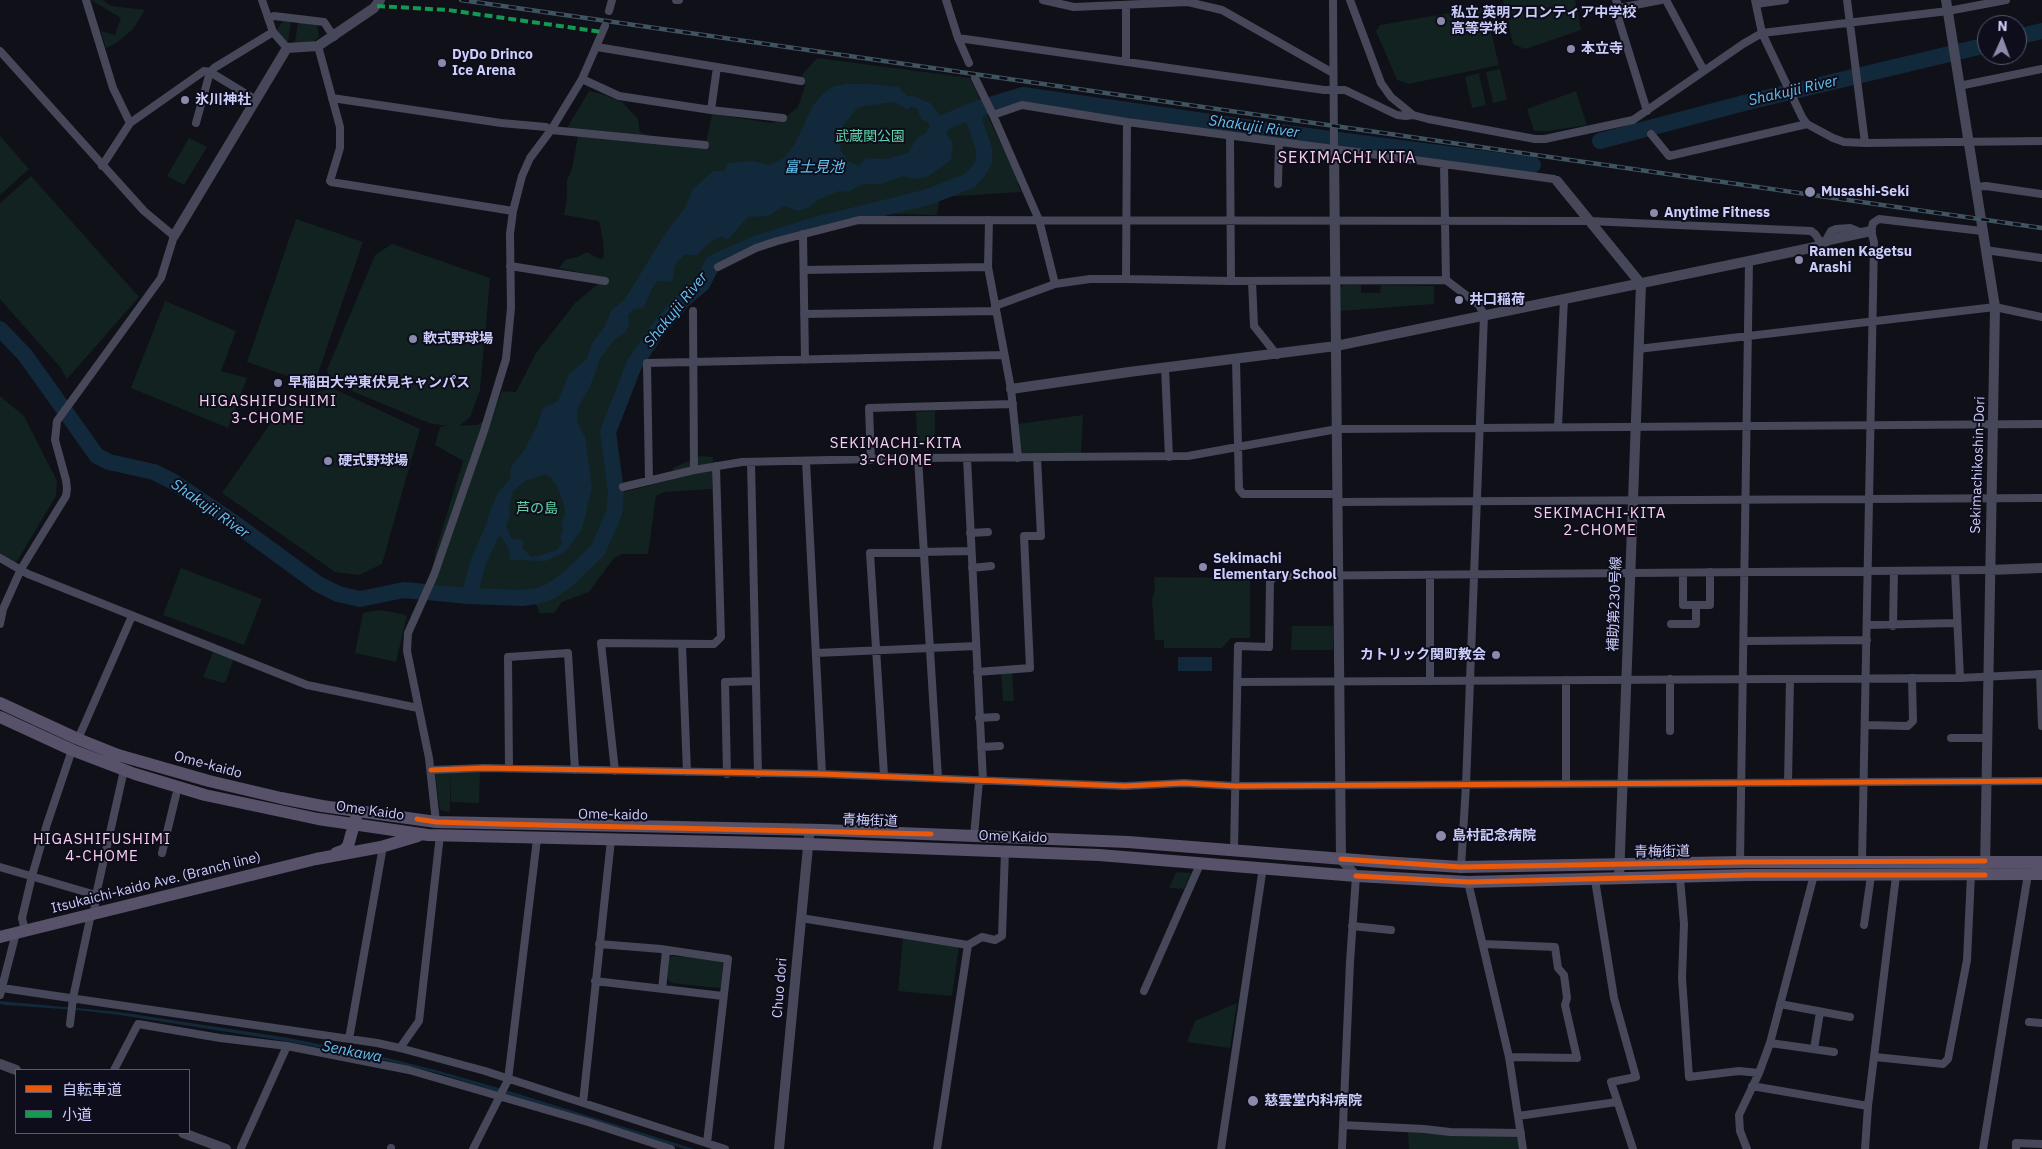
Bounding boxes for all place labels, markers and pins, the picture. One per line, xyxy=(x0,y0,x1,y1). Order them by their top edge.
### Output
place label: 私立 英明フロンティア中学校 高等学校 xyxy=(1451,5,1636,38)
marker: 私立 英明フロンティア中学校 高等学校 xyxy=(1435,15,1447,27)
place label: 本立寺 xyxy=(1581,41,1623,57)
marker: 本立寺 xyxy=(1565,43,1577,55)
place label: DyDo Drinco Ice Arena xyxy=(452,47,533,80)
marker: DyDo Drinco Ice Arena xyxy=(436,57,448,69)
place label: 氷川神社 xyxy=(195,92,251,108)
marker: 氷川神社 xyxy=(179,94,191,106)
place label: Musashi-Seki xyxy=(1821,184,1909,200)
marker: Musashi-Seki xyxy=(1803,185,1817,199)
place label: Anytime Fitness xyxy=(1664,205,1770,221)
marker: Anytime Fitness xyxy=(1648,207,1660,219)
place label: Ramen Kagetsu Arashi xyxy=(1809,244,1912,276)
marker: Ramen Kagetsu Arashi xyxy=(1793,254,1805,266)
place label: 井口稲荷 xyxy=(1469,292,1525,308)
marker: 井口稲荷 xyxy=(1453,294,1465,306)
place label: 軟式野球場 xyxy=(423,331,493,347)
marker: 軟式野球場 xyxy=(407,333,419,345)
place label: 早稲田大学東伏見キャンパス xyxy=(288,375,470,391)
marker: 早稲田大学東伏見キャンパス xyxy=(272,377,284,389)
place label: 硬式野球場 xyxy=(338,453,408,469)
marker: 硬式野球場 xyxy=(322,455,334,467)
place label: Sekimachi Elementary School xyxy=(1213,551,1337,584)
marker: Sekimachi Elementary School xyxy=(1197,561,1209,573)
place label: カトリック関町教会 xyxy=(1360,647,1486,663)
marker: カトリック関町教会 xyxy=(1490,649,1502,661)
place label: 島村記念病院 xyxy=(1452,828,1536,844)
marker: 島村記念病院 xyxy=(1434,829,1448,843)
place label: 慈雲堂内科病院 xyxy=(1264,1093,1362,1109)
marker: 慈雲堂内科病院 xyxy=(1246,1094,1260,1108)

